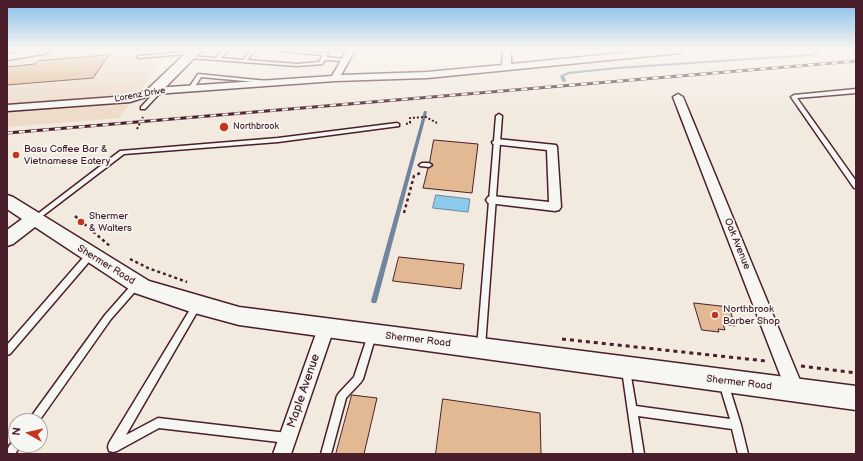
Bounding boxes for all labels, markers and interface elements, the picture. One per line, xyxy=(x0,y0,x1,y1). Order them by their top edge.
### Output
street label: Lorenz Drive xyxy=(114,85,166,105)
marker: Northbrook xyxy=(218,121,230,133)
place label: Northbrook xyxy=(233,122,279,132)
place label: Basu Coffee Bar & Vietnamese Eatery xyxy=(24,143,110,166)
marker: Basu Coffee Bar & Vietnamese Eatery xyxy=(11,150,21,160)
place label: Shermer & Walters xyxy=(89,210,132,234)
marker: Shermer & Walters xyxy=(76,217,86,227)
street label: Oak Avenue xyxy=(721,217,753,271)
street label: Shermer Road xyxy=(75,242,137,288)
place label: Northbrook Barber Shop xyxy=(723,303,780,326)
marker: Northbrook Barber Shop xyxy=(710,310,720,320)
street label: Shermer Road xyxy=(385,330,451,350)
street label: Maple Avenue xyxy=(285,352,323,430)
street label: Shermer Road xyxy=(706,373,772,393)
north arrow xyxy=(8,413,48,453)
text: N xyxy=(10,426,24,436)

